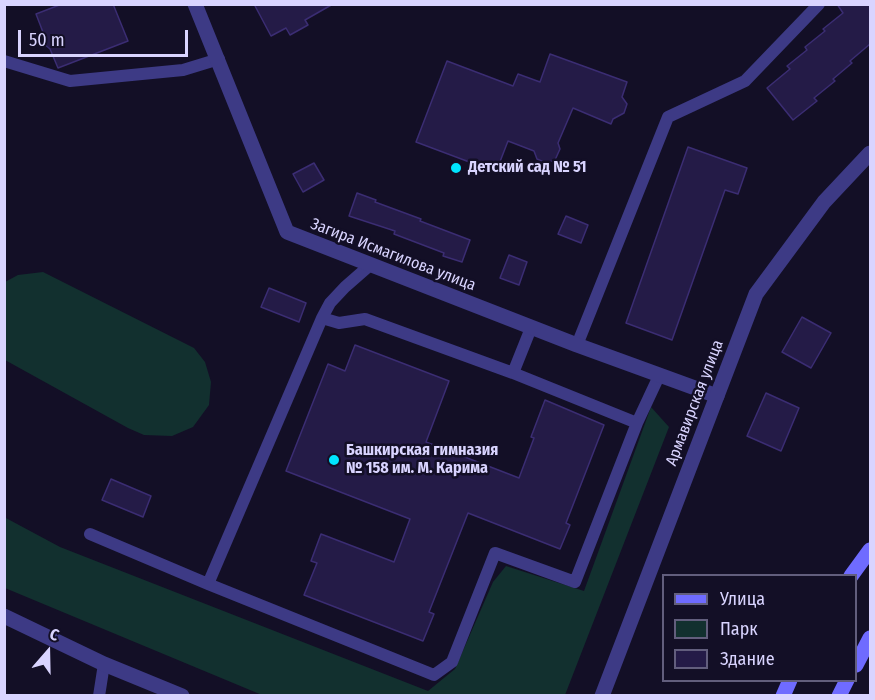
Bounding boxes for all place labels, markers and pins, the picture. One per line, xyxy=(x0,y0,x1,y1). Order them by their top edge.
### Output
place label: Детский сад № 51 xyxy=(468,158,587,178)
marker: Детский сад № 51 xyxy=(449,161,463,175)
place label: Башкирская гимназия № 158 им. М. Карима xyxy=(346,441,498,479)
marker: Башкирская гимназия № 158 им. М. Карима xyxy=(327,453,341,467)

